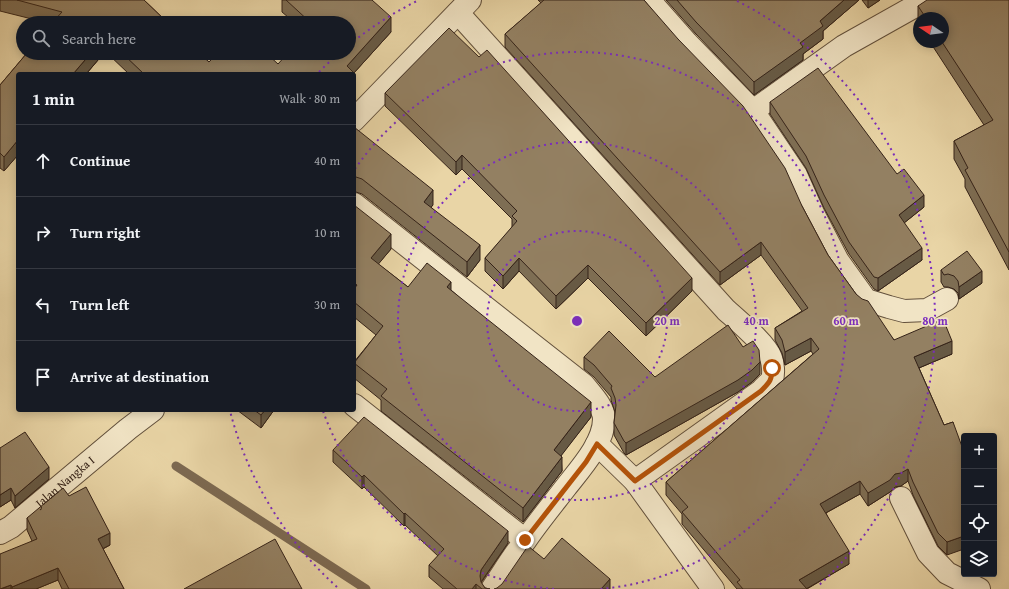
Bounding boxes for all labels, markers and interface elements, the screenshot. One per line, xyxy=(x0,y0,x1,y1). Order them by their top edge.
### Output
north arrow xyxy=(913,12,949,48)
search box xyxy=(16,16,356,60)
icon: search xyxy=(30,27,52,49)
text: Search here xyxy=(62,28,136,49)
text: 1 min xyxy=(32,86,74,111)
text: Walk · 80 m xyxy=(279,89,340,108)
icon: ahead xyxy=(32,150,54,172)
text: Continue xyxy=(70,150,131,171)
text: 40 m xyxy=(314,151,340,170)
icon: right xyxy=(32,222,54,244)
text: Turn right xyxy=(70,222,141,243)
text: 10 m xyxy=(314,223,340,242)
icon: left xyxy=(32,294,54,316)
text: Turn left xyxy=(70,294,129,315)
text: 30 m xyxy=(314,295,340,314)
text: 20 m xyxy=(654,312,680,329)
text: 40 m xyxy=(743,312,769,329)
text: 60 m xyxy=(833,312,859,329)
text: 80 m xyxy=(922,312,948,329)
centre of rings xyxy=(570,314,584,328)
route start xyxy=(763,359,781,377)
icon: arrive xyxy=(32,366,54,388)
text: Arrive at destination xyxy=(70,366,209,387)
map controls xyxy=(961,433,997,577)
button: + xyxy=(961,433,997,469)
street label: Jalan Nangka I xyxy=(30,451,98,512)
button: − xyxy=(961,469,997,505)
button: locate xyxy=(961,505,997,541)
route end xyxy=(516,531,534,549)
button: layers xyxy=(961,541,997,577)

